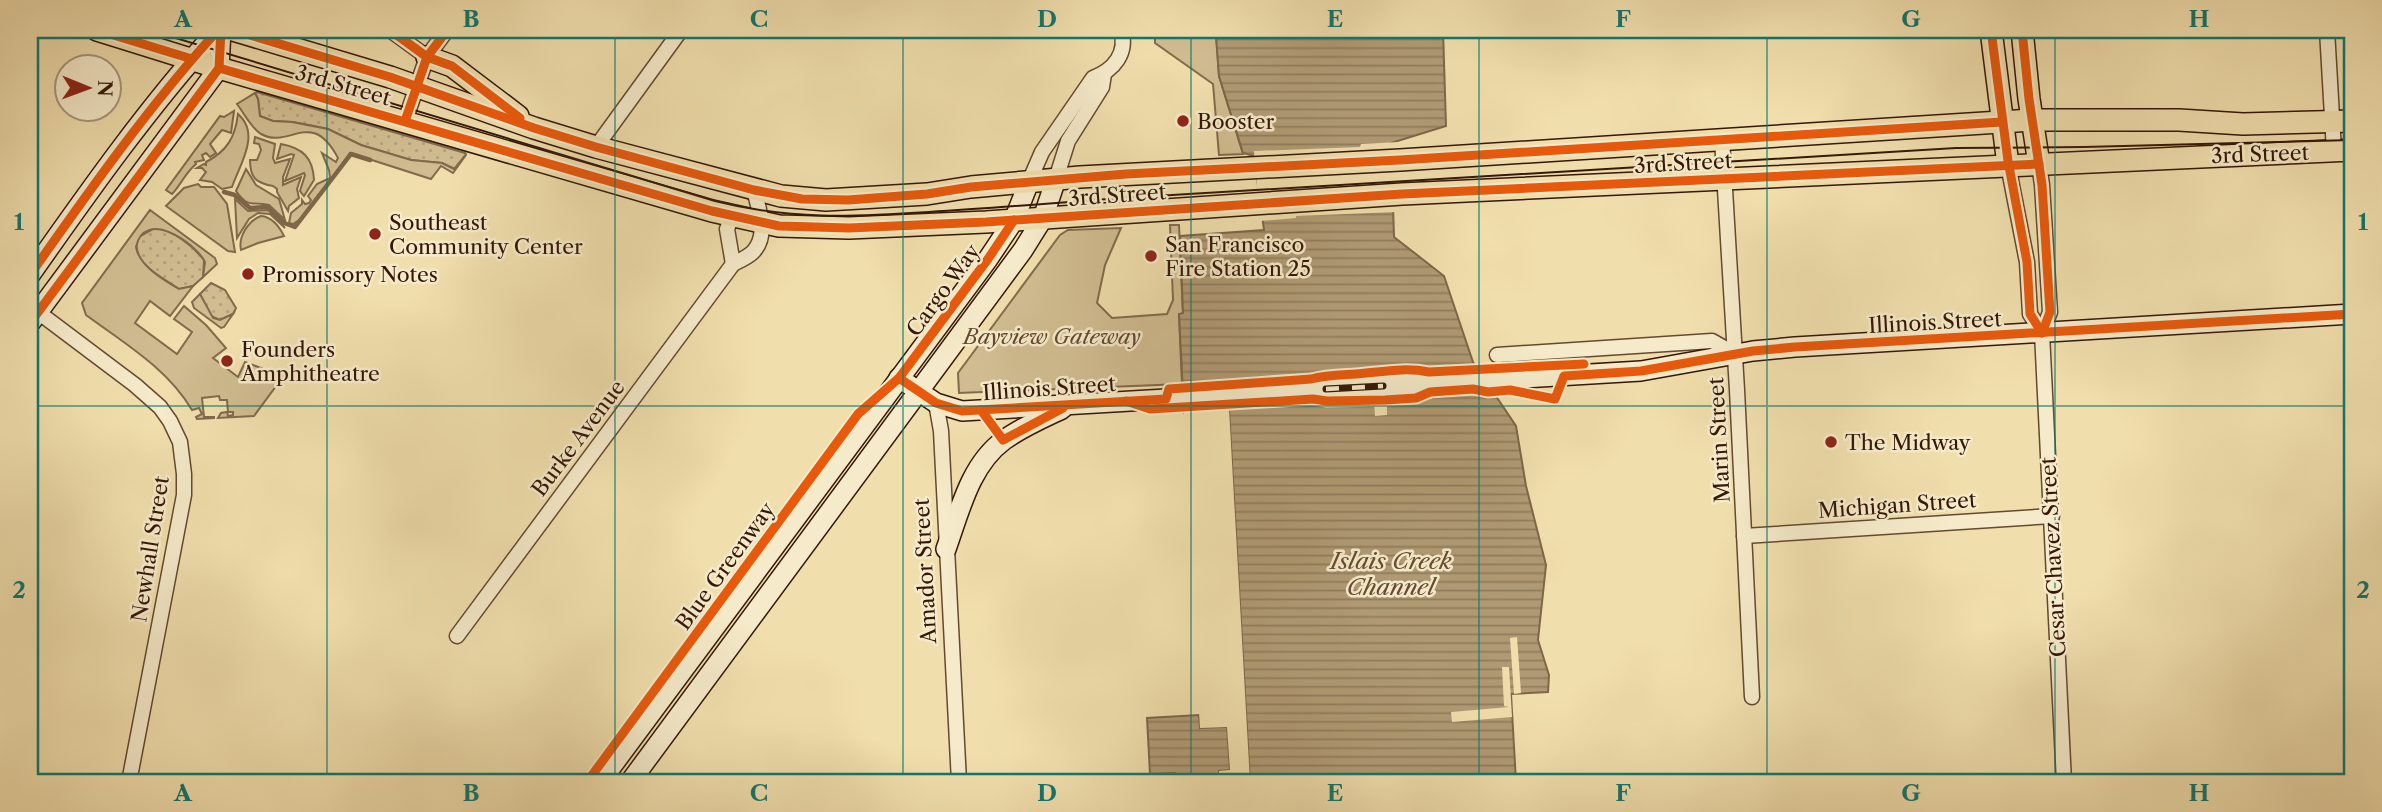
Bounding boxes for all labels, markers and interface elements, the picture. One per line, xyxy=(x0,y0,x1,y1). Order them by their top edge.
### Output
text: A xyxy=(173,5,193,33)
text: B xyxy=(462,5,480,33)
text: C xyxy=(750,5,768,33)
text: D xyxy=(1037,5,1057,33)
text: E xyxy=(1327,5,1343,33)
text: F xyxy=(1615,5,1631,33)
text: G xyxy=(1901,5,1921,33)
text: H xyxy=(2189,5,2210,33)
north arrow xyxy=(52,52,122,122)
street label: 3rd Street xyxy=(292,59,394,111)
text: N xyxy=(93,80,116,97)
place label: Booster xyxy=(1197,109,1275,134)
marker: Booster xyxy=(1175,113,1191,129)
street label: 3rd Street xyxy=(2211,140,2310,168)
street label: 3rd Street xyxy=(1633,148,1733,178)
street label: 3rd Street xyxy=(1067,179,1167,211)
text: 1 xyxy=(14,208,25,236)
text: 1 xyxy=(2358,208,2369,236)
place label: Southeast Community Center xyxy=(389,210,583,259)
marker: Southeast Community Center xyxy=(367,226,383,242)
place label: San Francisco Fire Station 25 xyxy=(1165,232,1311,281)
street label: Cargo Way xyxy=(901,239,985,341)
marker: San Francisco Fire Station 25 xyxy=(1143,248,1159,264)
place label: Promissory Notes xyxy=(262,262,438,287)
marker: Promissory Notes xyxy=(240,266,256,282)
street label: Illinois Street xyxy=(1868,306,2003,338)
park label: Bayview Gateway xyxy=(961,324,1141,349)
place label: Founders Amphitheatre xyxy=(240,337,380,386)
marker: Founders Amphitheatre xyxy=(219,353,235,369)
street label: Illinois Street xyxy=(982,371,1117,405)
street label: Burke Avenue xyxy=(526,375,630,501)
street label: Marin Street xyxy=(1703,376,1735,503)
place label: The Midway xyxy=(1845,430,1971,455)
marker: The Midway xyxy=(1823,434,1839,450)
street label: Cesar Chavez Street xyxy=(2035,456,2071,658)
street label: Newhall Street xyxy=(126,474,174,624)
street label: Michigan Street xyxy=(1817,487,1978,523)
street label: Blue Greenway xyxy=(670,497,780,635)
street label: Amador Street xyxy=(909,497,941,645)
water label: Islais Creek Channel xyxy=(1328,547,1452,601)
text: 2 xyxy=(12,576,26,604)
text: 2 xyxy=(2356,576,2370,604)
text: A xyxy=(173,779,193,807)
text: B xyxy=(462,779,480,807)
text: C xyxy=(750,779,768,807)
text: D xyxy=(1037,779,1057,807)
text: E xyxy=(1327,779,1343,807)
text: F xyxy=(1615,779,1631,807)
text: G xyxy=(1901,779,1921,807)
text: H xyxy=(2189,779,2210,807)

